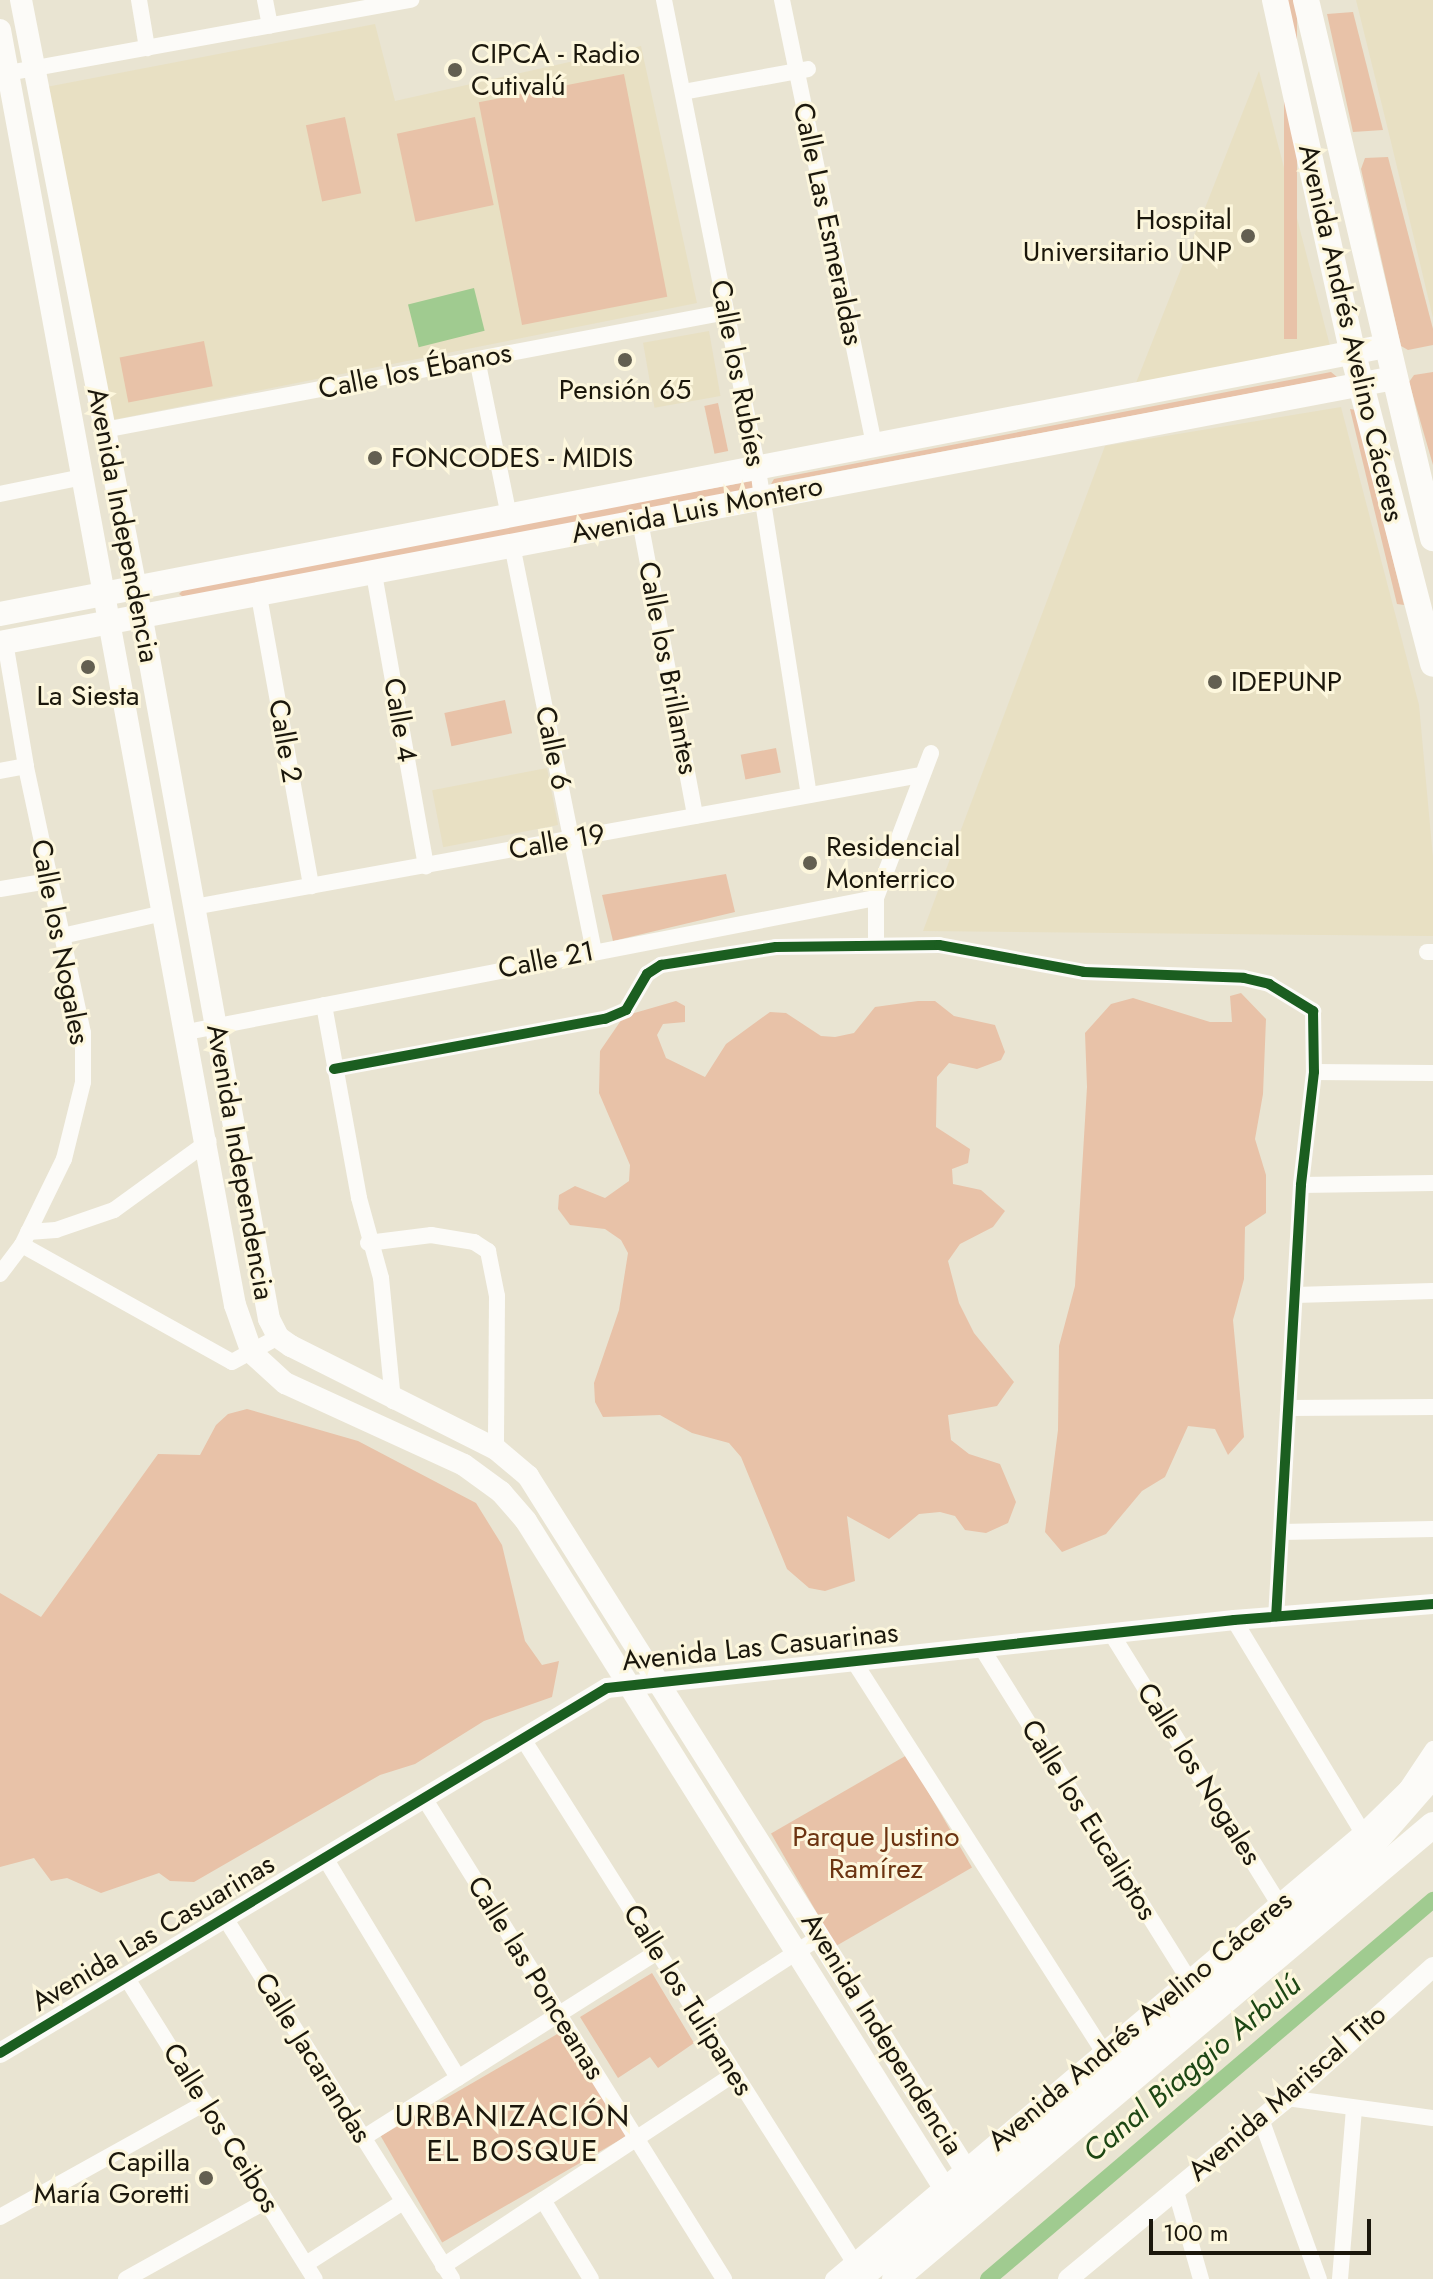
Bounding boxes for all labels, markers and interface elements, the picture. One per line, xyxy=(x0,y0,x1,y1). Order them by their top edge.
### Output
place label: CIPCA - Radio Cutivalú xyxy=(471,37,640,103)
marker: CIPCA - Radio Cutivalú xyxy=(446,61,464,79)
street label: Calle Las Esmeraldas xyxy=(786,100,870,348)
street label: Avenida Andrés Avelino Cáceres xyxy=(1291,141,1411,525)
place label: Hospital Universitario UNP xyxy=(1023,203,1232,269)
marker: Hospital Universitario UNP xyxy=(1239,227,1257,245)
street label: Calle los Rubíes xyxy=(703,277,773,469)
street label: Calle los Ébanos xyxy=(316,336,514,406)
marker: Pensión 65 xyxy=(616,351,634,369)
place label: Pensión 65 xyxy=(559,373,691,407)
street label: Avenida Independencia xyxy=(80,385,166,665)
place label: FONCODES - MIDIS xyxy=(391,441,633,475)
marker: FONCODES - MIDIS xyxy=(366,449,384,467)
street label: Avenida Luis Montero xyxy=(569,469,825,551)
street label: Calle los Brillantes xyxy=(631,559,705,777)
marker: La Siesta xyxy=(79,658,97,676)
place label: IDEPUNP xyxy=(1231,665,1342,699)
marker: IDEPUNP xyxy=(1206,673,1224,691)
street label: Calle 4 xyxy=(376,675,424,765)
place label: La Siesta xyxy=(37,679,139,713)
street label: Calle 2 xyxy=(261,697,309,785)
street label: Calle 6 xyxy=(528,703,578,793)
street label: Calle 19 xyxy=(506,817,608,867)
place label: Residencial Monterrico xyxy=(826,830,960,896)
street label: Calle los Nogales xyxy=(24,837,96,1047)
marker: Residencial Monterrico xyxy=(801,854,819,872)
street label: Calle 21 xyxy=(495,934,597,986)
street label: Avenida Independencia xyxy=(199,1021,281,1303)
street label: Avenida Las Casuarinas xyxy=(620,1616,900,1678)
street label: Calle los Nogales xyxy=(1130,1677,1268,1871)
street label: Calle los Eucaliptos xyxy=(1014,1714,1164,1926)
park label: Parque Justino Ramírez xyxy=(792,1820,960,1886)
street label: Avenida Las Casuarinas xyxy=(25,1847,281,2019)
street label: Calle las Ponceanas xyxy=(460,1870,612,2086)
street label: Avenida Andrés Avelino Cáceres xyxy=(981,1884,1299,2158)
street label: Calle los Tulipanes xyxy=(616,1898,760,2102)
street label: Avenida Independencia xyxy=(794,1907,970,2161)
water label: Canal Biaggio Arbulú xyxy=(1076,1966,1308,2170)
street label: Calle Jacarandas xyxy=(247,1967,379,2149)
street label: Avenida Mariscal Tito xyxy=(1181,1998,1393,2188)
street label: Calle los Ceibos xyxy=(156,2037,286,2219)
district label: URBANIZACIÓN EL BOSQUE xyxy=(395,2098,631,2168)
place label: Capilla María Goretti xyxy=(34,2145,190,2211)
marker: Capilla María Goretti xyxy=(197,2169,215,2187)
scale bar xyxy=(1153,2203,1375,2253)
text: 100 m xyxy=(1163,2215,1229,2250)

